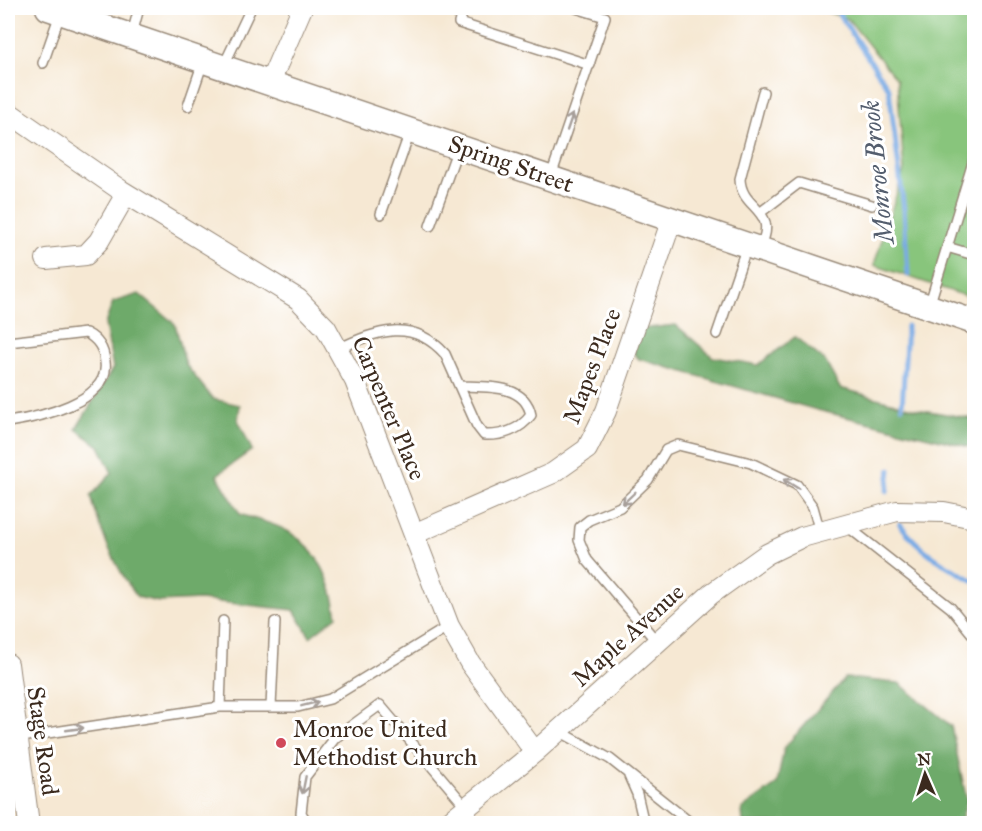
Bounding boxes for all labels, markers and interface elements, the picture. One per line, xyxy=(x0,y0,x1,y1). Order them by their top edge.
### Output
water label: Monroe Brook xyxy=(854,98,901,248)
one-way arrow xyxy=(565,113,576,132)
street label: Spring Street xyxy=(445,129,578,200)
street label: Mapes Place xyxy=(556,304,628,428)
street label: Carpenter Place xyxy=(345,331,433,485)
one-way arrow xyxy=(783,477,800,490)
one-way arrow xyxy=(621,491,636,506)
street label: Maple Avenue xyxy=(566,577,690,693)
street label: Stage Road xyxy=(20,684,66,798)
one-way arrow xyxy=(300,697,319,709)
place label: Monroe United Methodist Church xyxy=(293,714,477,772)
one-way arrow xyxy=(64,724,84,735)
marker: Monroe United Methodist Church xyxy=(274,736,288,750)
north arrow xyxy=(895,744,955,804)
text: N xyxy=(917,750,932,769)
one-way arrow xyxy=(299,775,310,794)

